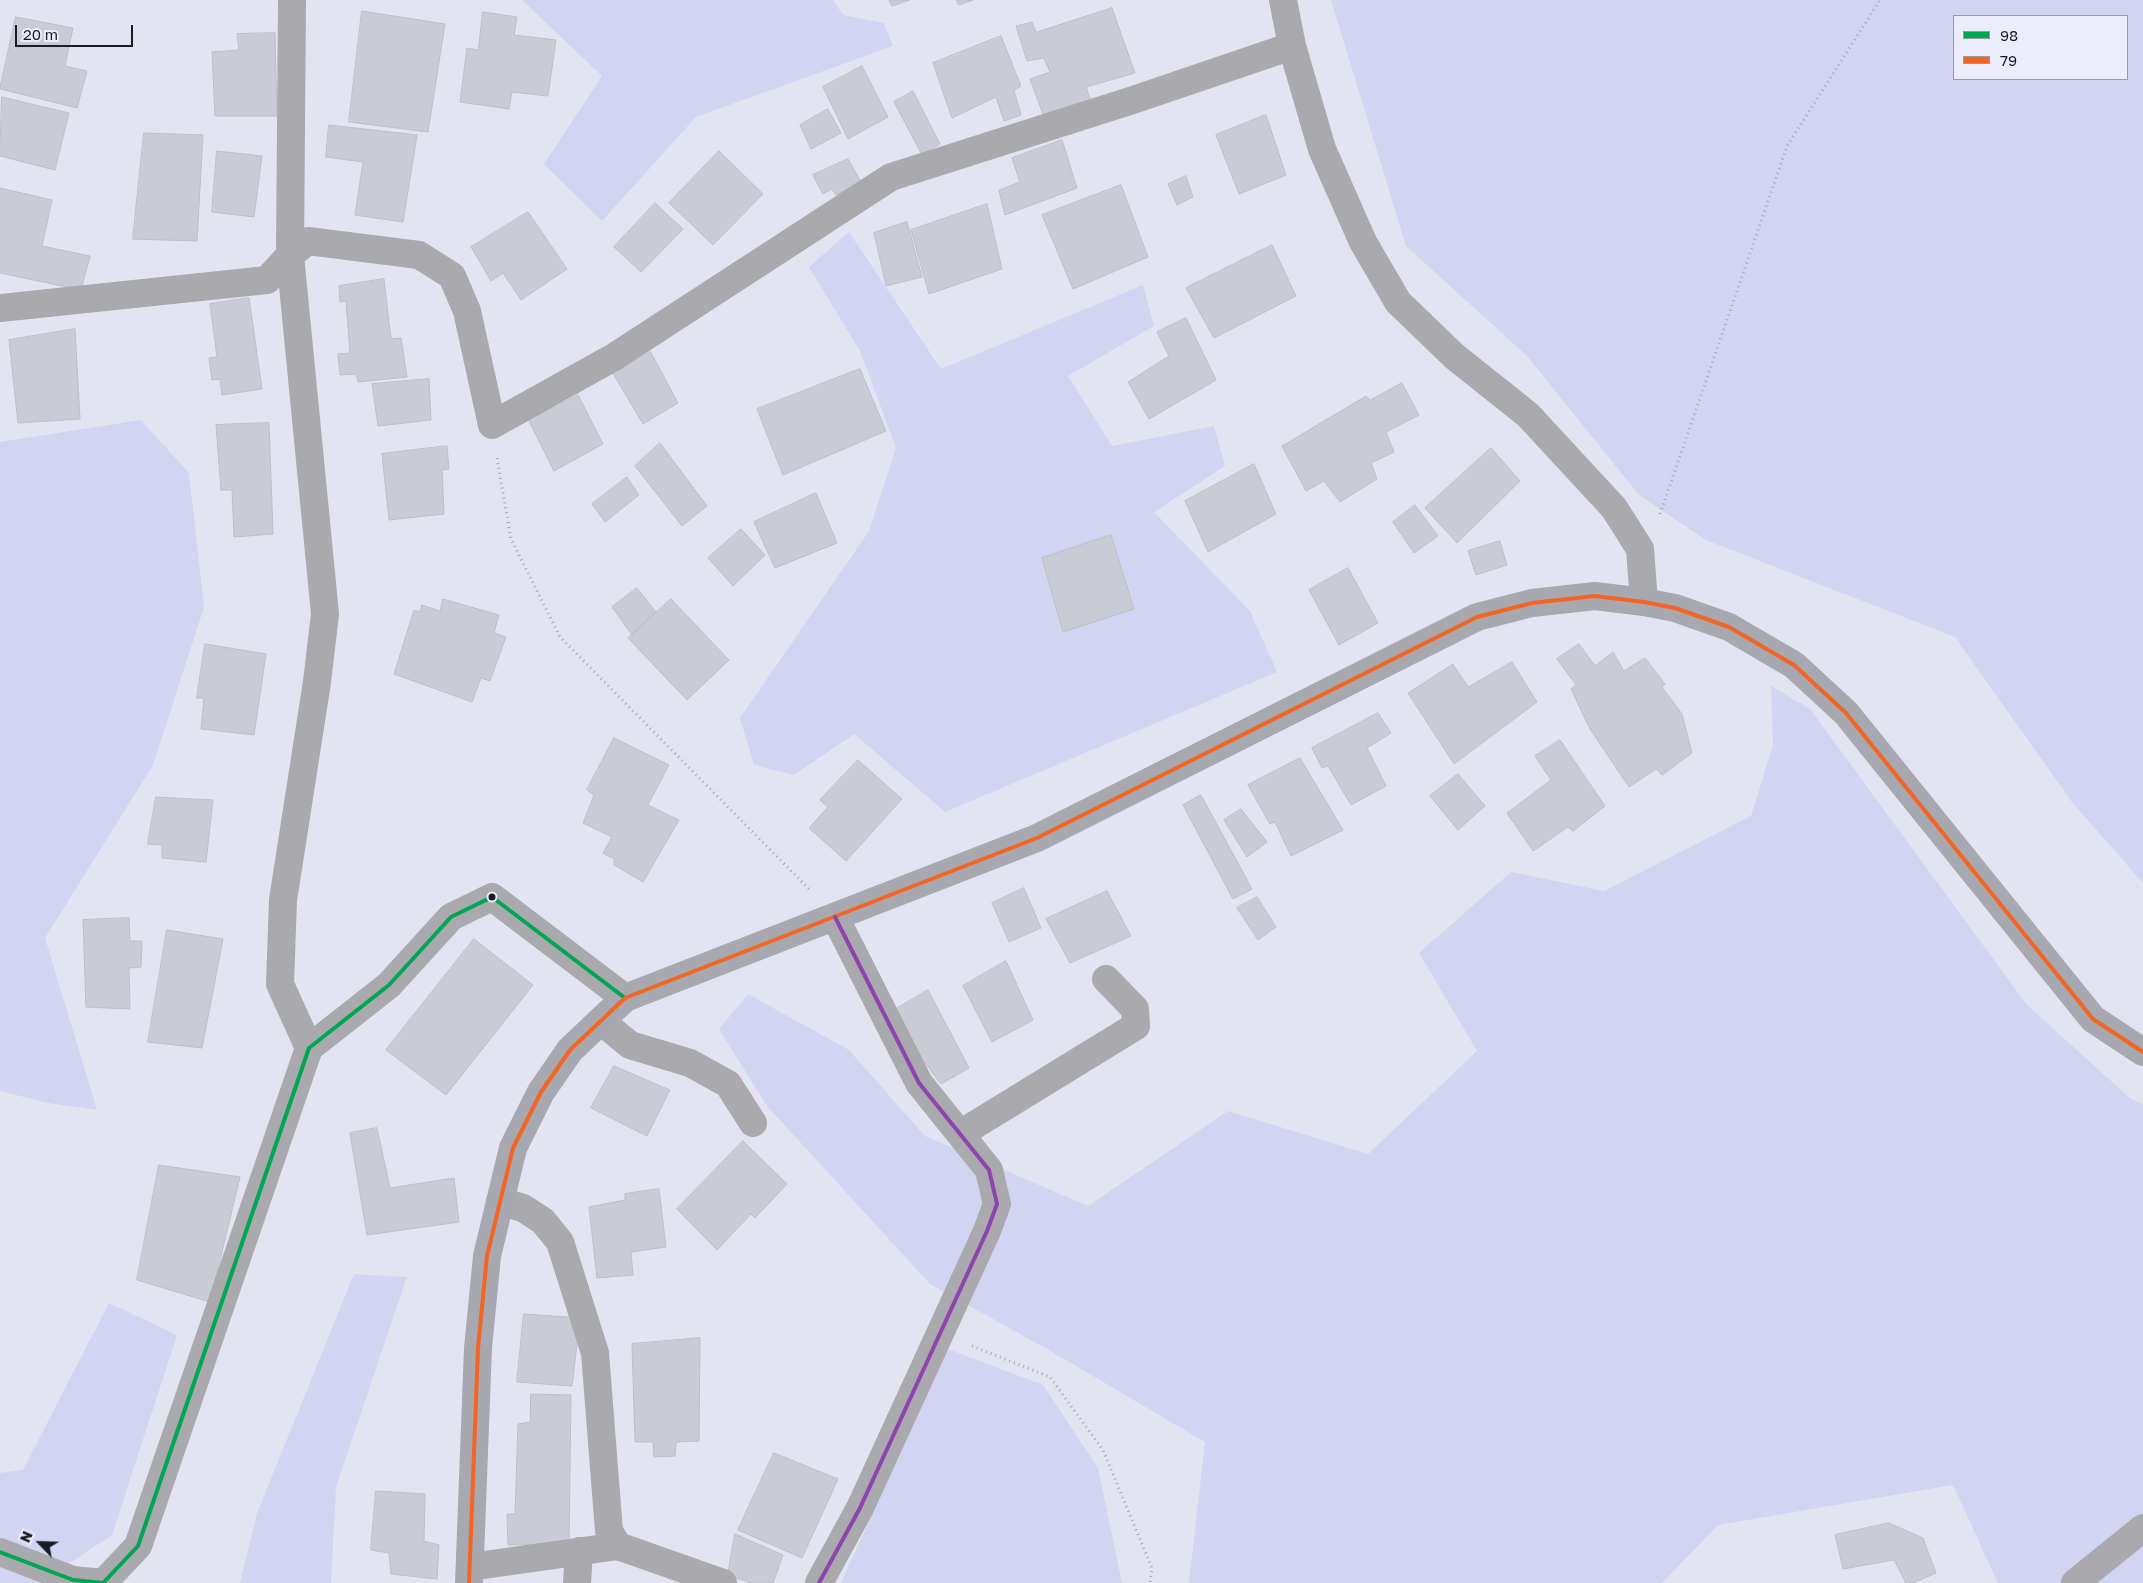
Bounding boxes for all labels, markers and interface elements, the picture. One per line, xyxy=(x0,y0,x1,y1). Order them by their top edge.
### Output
scale bar xyxy=(18,15,135,47)
legend xyxy=(1953,15,2128,80)
text: 20 m xyxy=(23,25,58,43)
text: 98 xyxy=(2000,26,2018,44)
text: 79 xyxy=(2000,51,2017,69)
unlabelled marker xyxy=(487,892,497,902)
north arrow xyxy=(15,1518,65,1568)
text: N xyxy=(16,1528,36,1545)

